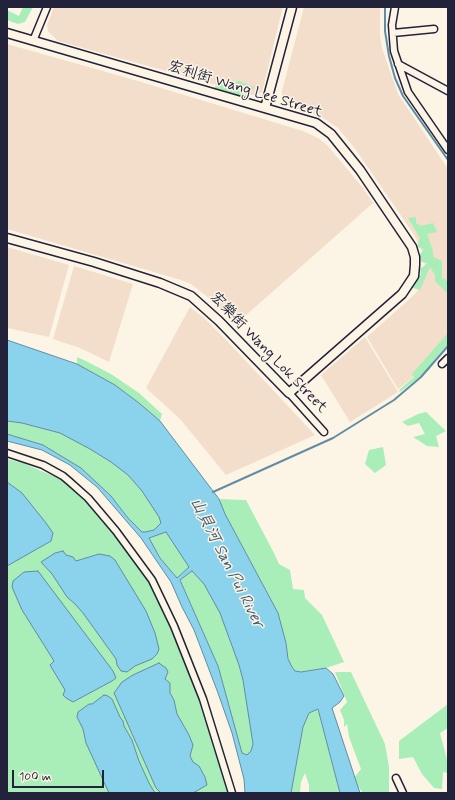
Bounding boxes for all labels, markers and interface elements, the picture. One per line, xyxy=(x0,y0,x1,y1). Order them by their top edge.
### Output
street label: 宏利街 Wang Lee Street xyxy=(166,58,324,122)
street label: 宏樂街 Wang Lok Street xyxy=(206,289,330,417)
water label: 山貝河 San Pui River xyxy=(185,495,267,631)
scale bar xyxy=(14,762,106,788)
text: 100 m xyxy=(19,769,51,785)

